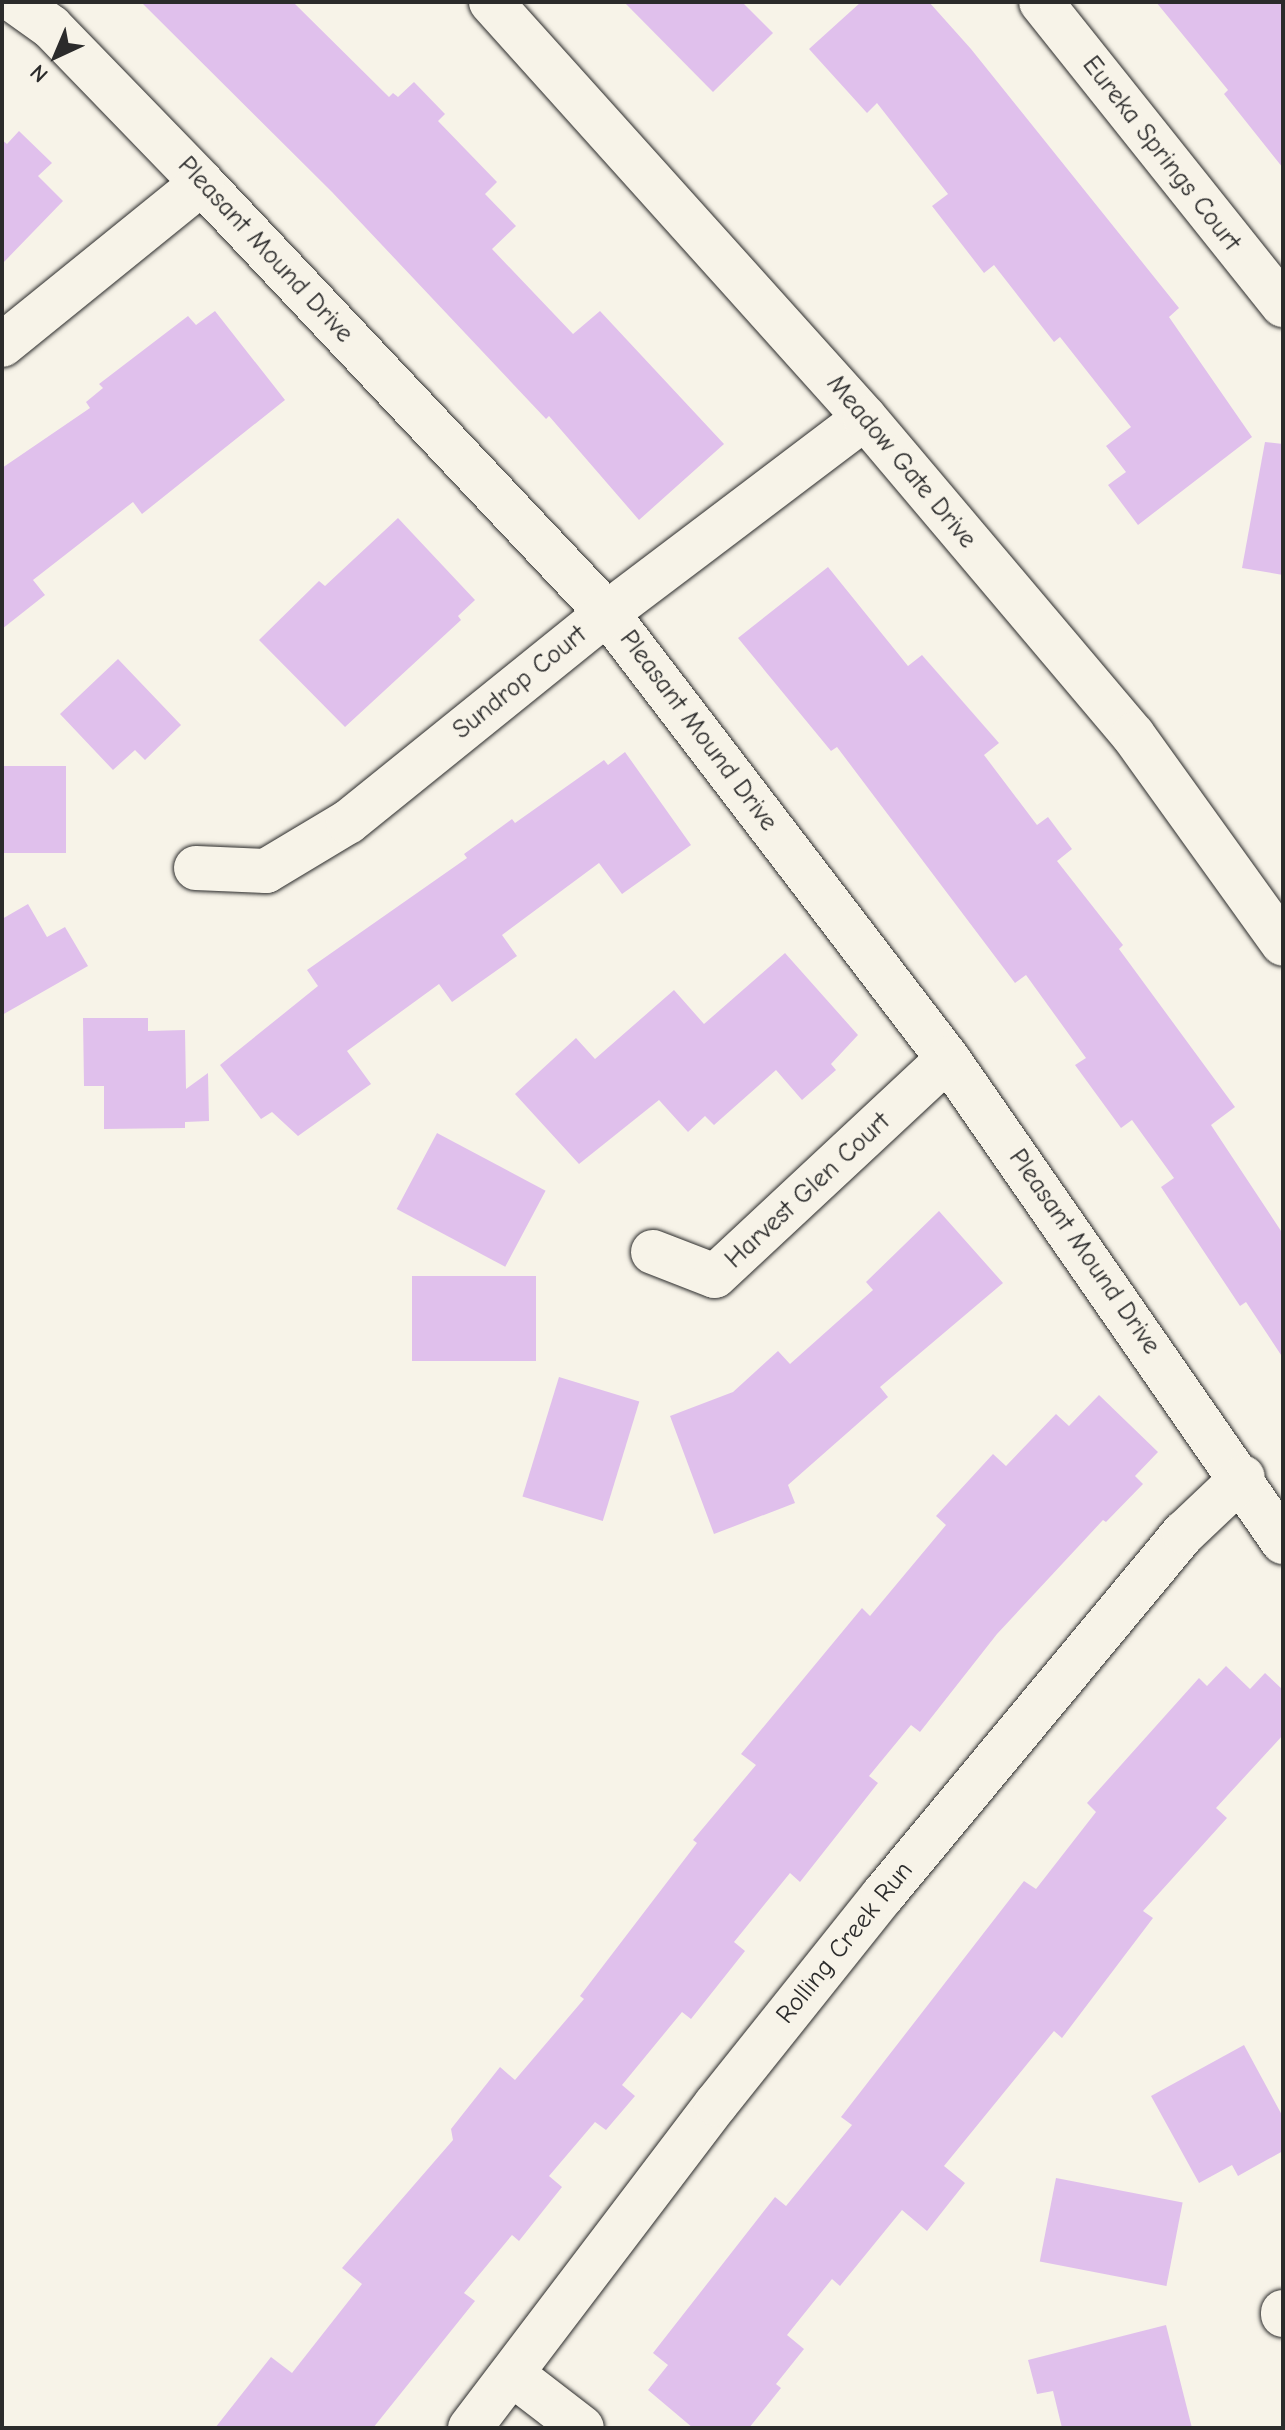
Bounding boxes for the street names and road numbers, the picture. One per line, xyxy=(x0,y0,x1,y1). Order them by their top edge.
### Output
street label: Eureka Springs Court xyxy=(1075,50,1247,258)
street label: Pleasant Mound Drive xyxy=(171,151,359,349)
street label: Meadow Gate Drive xyxy=(820,369,982,555)
street label: Sundrop Court xyxy=(447,620,593,746)
street label: Pleasant Mound Drive xyxy=(612,625,784,837)
street label: Harvest Glen Court xyxy=(719,1107,897,1275)
street label: Pleasant Mound Drive xyxy=(1002,1144,1166,1360)
street label: Rolling Creek Run xyxy=(770,1856,920,2030)

